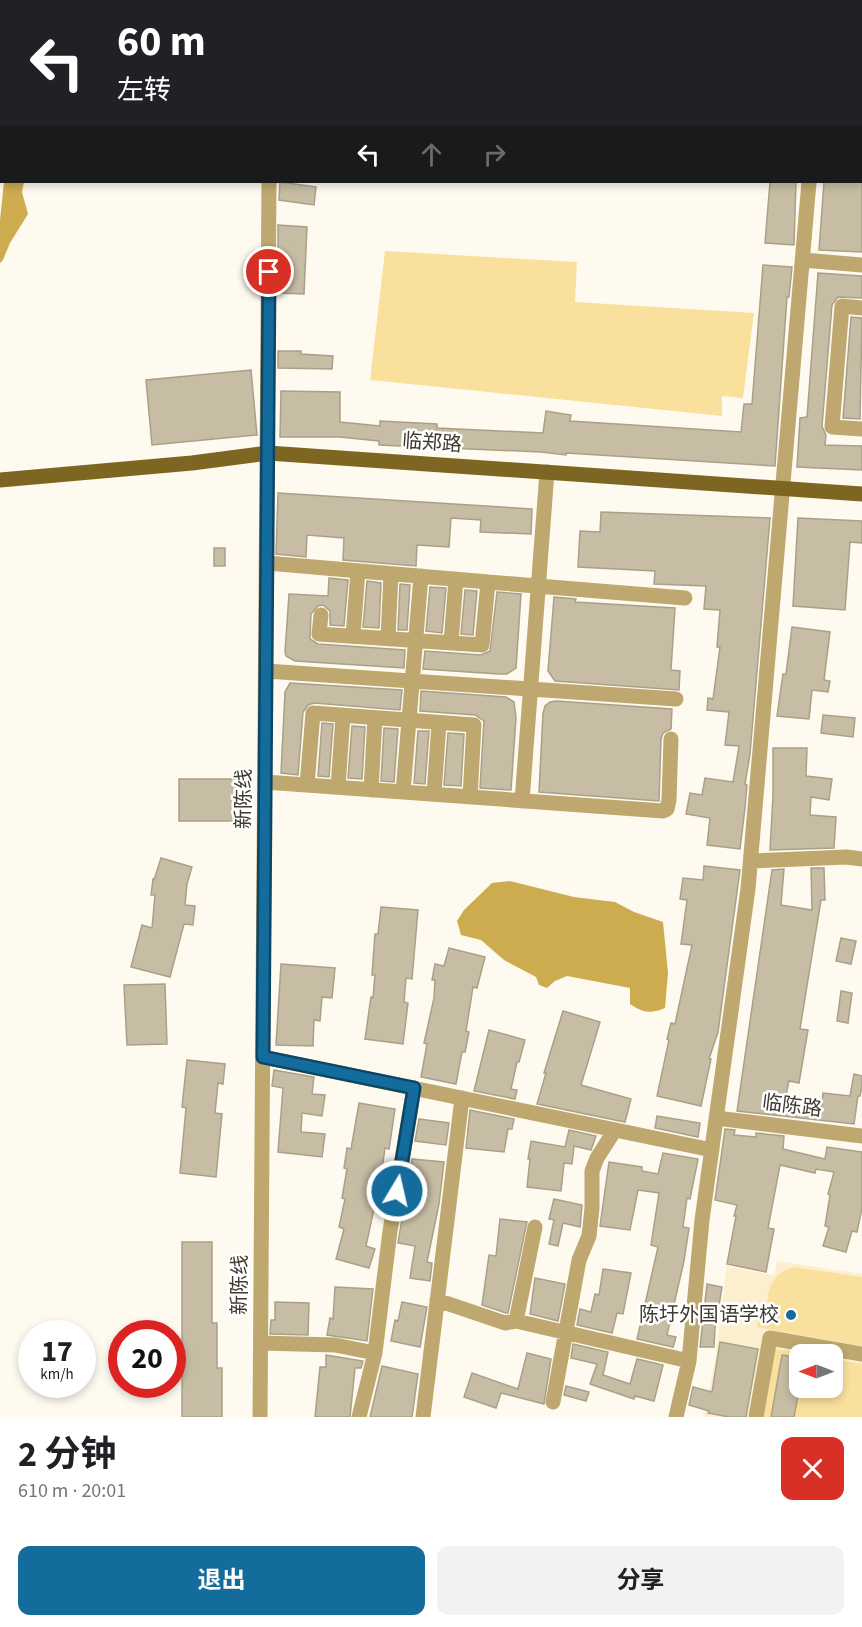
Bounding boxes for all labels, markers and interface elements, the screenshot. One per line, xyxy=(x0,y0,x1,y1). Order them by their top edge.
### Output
text: 60 m xyxy=(117,12,206,72)
icon: left xyxy=(18,24,96,102)
text: 左转 xyxy=(117,71,171,110)
icon: left xyxy=(352,138,385,171)
icon: ahead xyxy=(415,138,448,171)
icon: right xyxy=(478,138,511,171)
pin xyxy=(243,246,294,297)
icon: arrive xyxy=(252,255,285,288)
street label: 临郑路 xyxy=(401,427,463,459)
street label: 新陈线 xyxy=(230,769,258,829)
street label: 临陈路 xyxy=(761,1088,823,1124)
position arrow xyxy=(365,1159,429,1223)
street label: 新陈线 xyxy=(226,1255,254,1315)
place label: 陈圩外国语学校 xyxy=(639,1301,779,1329)
marker: 陈圩外国语学校 xyxy=(784,1308,798,1322)
speed limit sign: 20 xyxy=(108,1320,186,1398)
text: 17 xyxy=(41,1330,73,1373)
north arrow xyxy=(789,1344,843,1398)
map controls xyxy=(789,1344,843,1398)
text: km/h xyxy=(40,1364,74,1385)
text: 2 分钟 xyxy=(18,1429,116,1480)
button: close xyxy=(781,1437,844,1500)
text: 610 m · 20:01 xyxy=(18,1477,126,1505)
button: 退出 xyxy=(18,1546,425,1615)
button: 分享 xyxy=(437,1546,844,1615)

